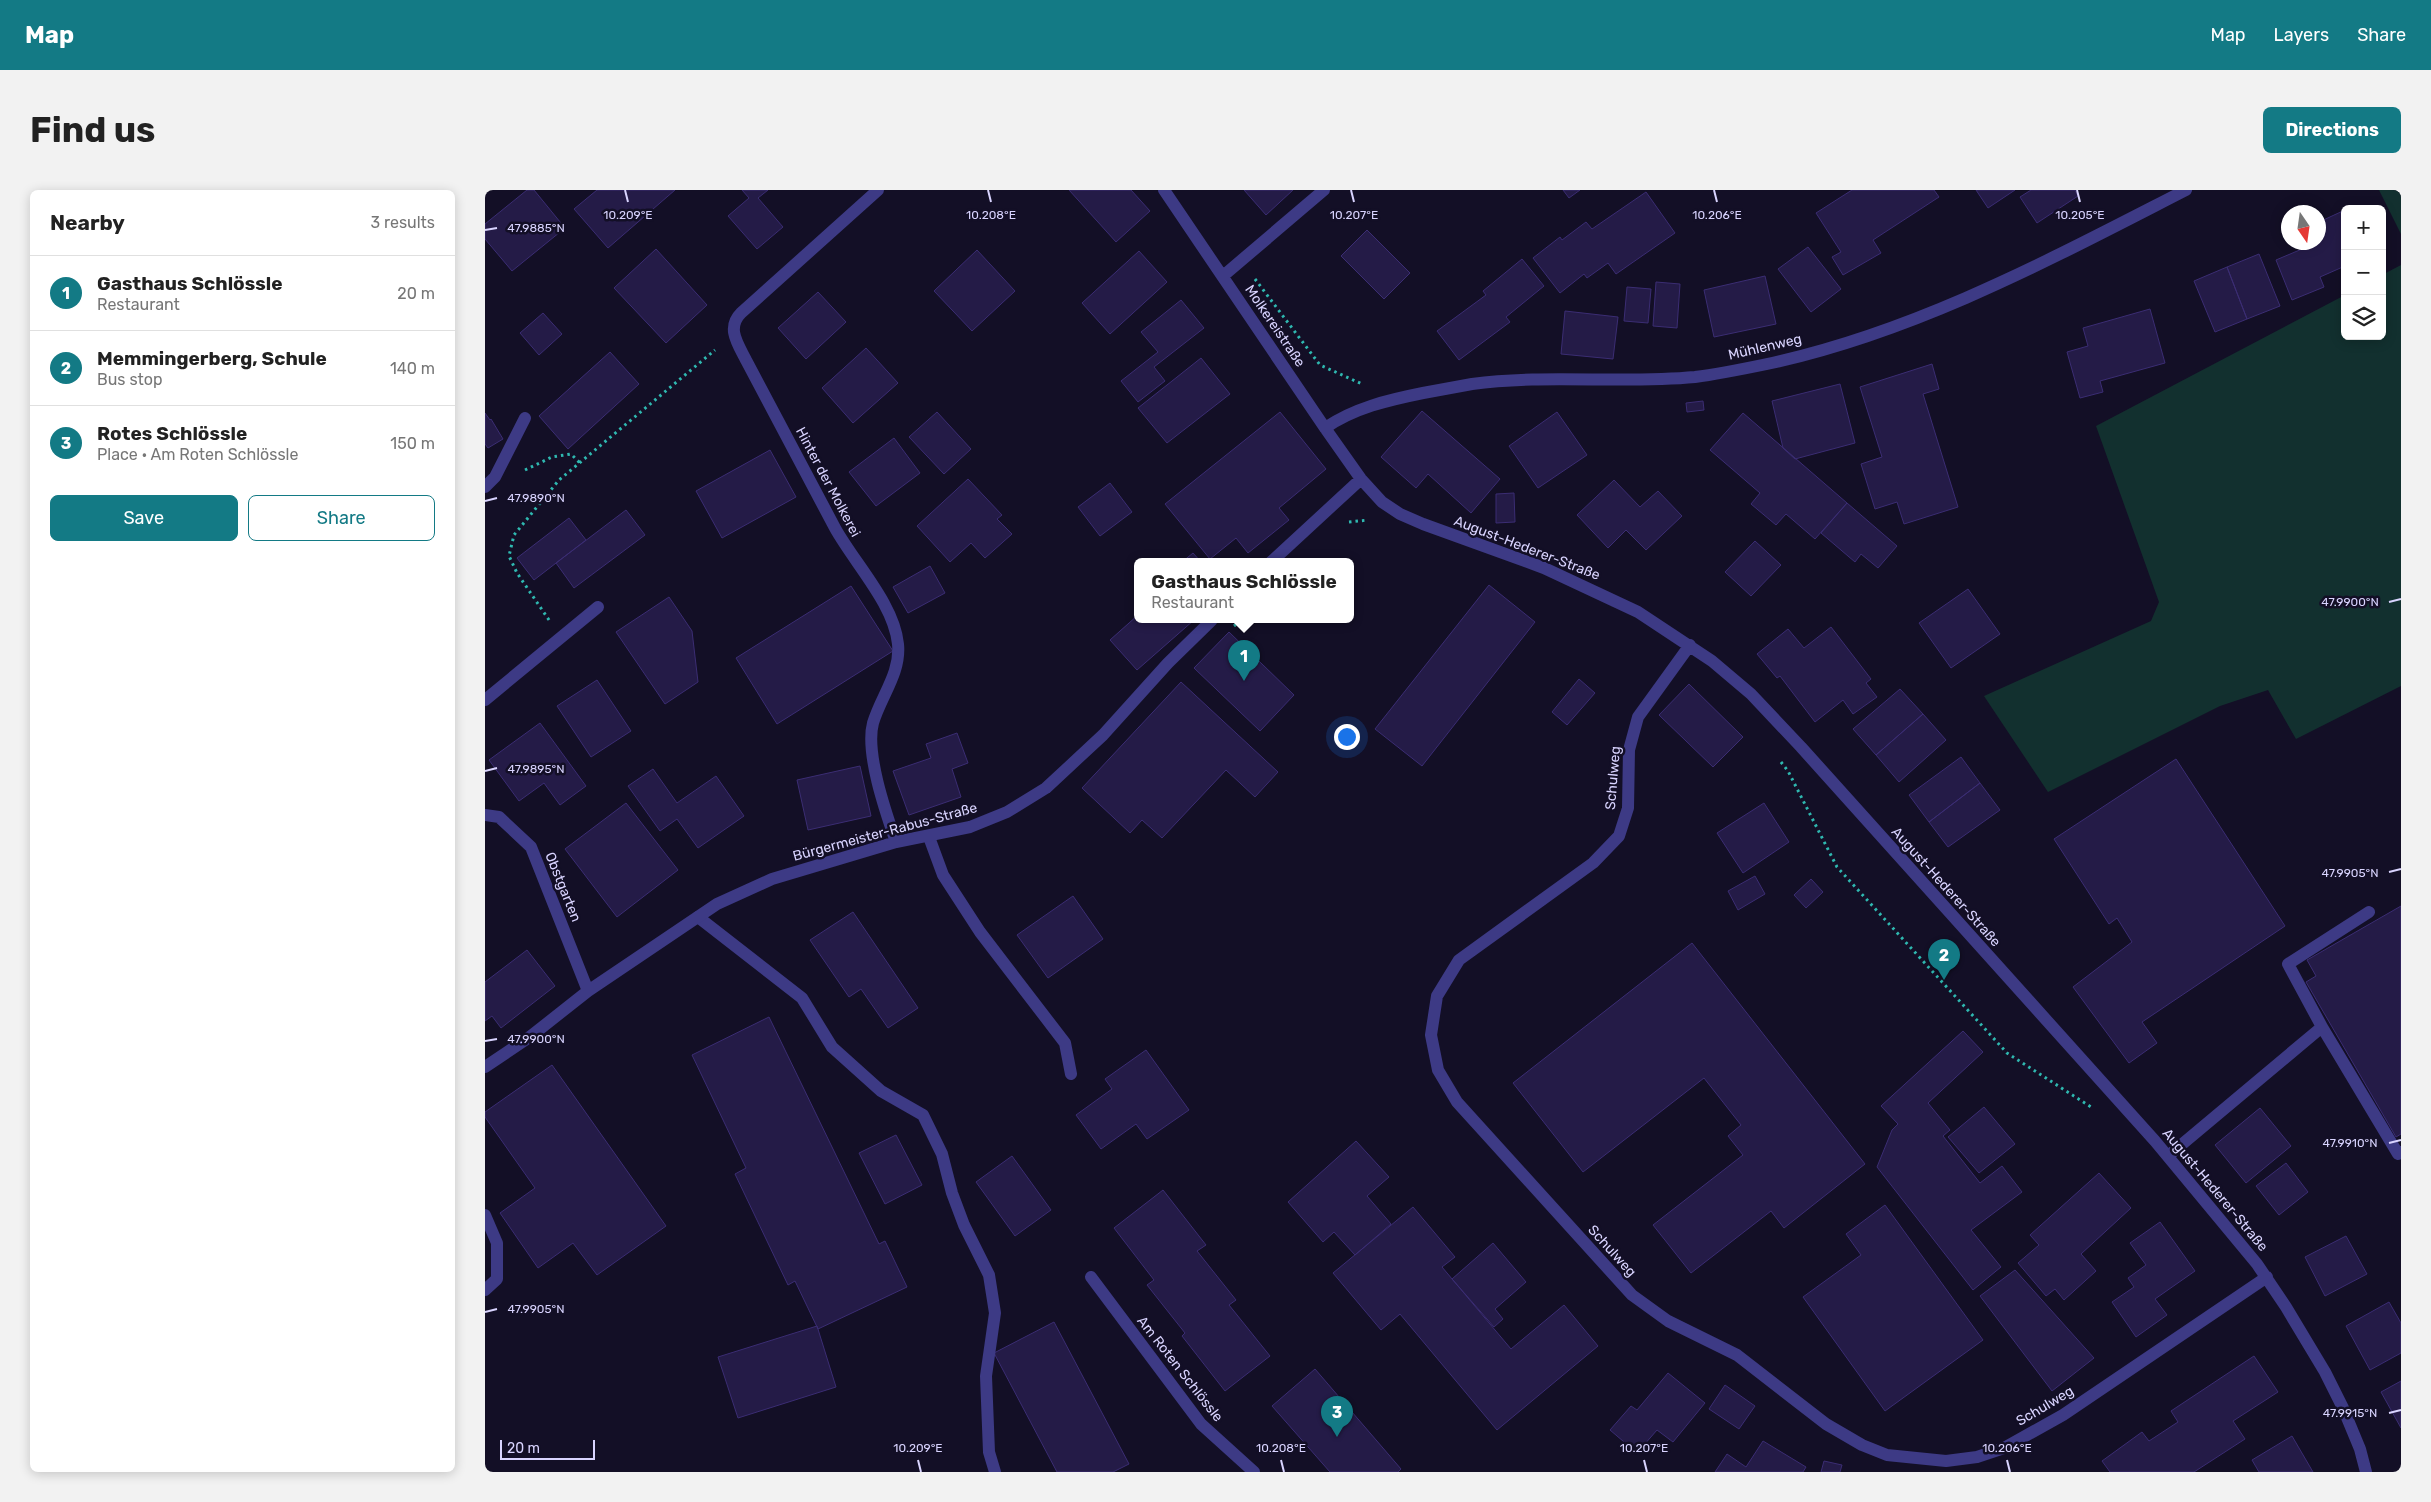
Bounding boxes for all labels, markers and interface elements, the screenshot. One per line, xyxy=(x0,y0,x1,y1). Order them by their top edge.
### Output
text: Map xyxy=(25,21,74,49)
text: Map xyxy=(2211,24,2246,46)
text: Layers xyxy=(2274,24,2329,46)
text: Share xyxy=(2357,24,2406,46)
button: Directions xyxy=(2263,107,2401,153)
text: Find us xyxy=(30,109,155,151)
north arrow xyxy=(2281,205,2326,250)
map controls xyxy=(2341,205,2386,340)
button: + xyxy=(2341,205,2386,250)
text: 10.209°E xyxy=(603,208,653,222)
text: 10.208°E xyxy=(966,208,1016,222)
text: 10.207°E xyxy=(1330,208,1378,222)
text: 10.206°E xyxy=(1692,208,1742,222)
text: 10.205°E xyxy=(2055,208,2105,222)
text: Nearby xyxy=(50,210,125,235)
text: 3 results xyxy=(370,213,435,232)
text: 47.9885°N xyxy=(507,221,565,235)
button: − xyxy=(2341,250,2386,295)
text: Gasthaus Schlössle xyxy=(97,272,282,295)
street label: Molkereistraße xyxy=(1241,282,1309,370)
text: 1 xyxy=(62,284,70,303)
text: 20 m xyxy=(397,284,435,303)
text: Restaurant xyxy=(97,295,180,314)
button: layers xyxy=(2341,295,2386,340)
street label: Mühlenweg xyxy=(1727,330,1803,364)
text: Memmingerberg, Schule xyxy=(97,347,327,370)
text: 2 xyxy=(61,359,71,378)
text: 140 m xyxy=(390,359,435,378)
text: Bus stop xyxy=(97,370,163,389)
text: Rotes Schlössle xyxy=(97,422,247,445)
street label: Hinter der Molkerei xyxy=(792,424,864,540)
text: 3 xyxy=(61,434,71,453)
text: 150 m xyxy=(390,434,435,453)
text: Place · Am Roten Schlössle xyxy=(97,445,298,464)
text: 47.9890°N xyxy=(507,491,565,505)
button: Save xyxy=(50,495,238,541)
button: Share xyxy=(248,495,435,541)
street label: August-Hederer-Straße xyxy=(1452,512,1603,584)
popup xyxy=(1134,558,1354,623)
text: Gasthaus Schlössle xyxy=(1151,570,1337,593)
text: Restaurant xyxy=(1151,593,1234,612)
text: 47.9900°N xyxy=(2321,595,2379,609)
pin: 1 xyxy=(1228,640,1260,681)
your location xyxy=(1334,724,1360,750)
street label: Schulweg xyxy=(1602,745,1624,811)
text: 47.9895°N xyxy=(507,762,565,776)
street label: Bürgermeister-Rabus-Straße xyxy=(791,799,979,865)
street label: August-Hederer-Straße xyxy=(1888,824,2004,950)
street label: Obstgarten xyxy=(541,850,585,924)
text: 47.9905°N xyxy=(2321,866,2379,880)
pin: 2 xyxy=(1928,939,1960,980)
text: 47.9900°N xyxy=(507,1032,565,1046)
street label: August-Hederer-Straße xyxy=(2159,1125,2271,1255)
text: 47.9910°N xyxy=(2322,1136,2378,1150)
street label: Schulweg xyxy=(1584,1222,1640,1280)
text: 47.9905°N xyxy=(507,1302,565,1316)
street label: Am Roten Schlössle xyxy=(1133,1313,1227,1425)
street label: Schulweg xyxy=(2013,1382,2077,1430)
pin: 3 xyxy=(1321,1396,1353,1437)
text: 47.9915°N xyxy=(2323,1406,2377,1420)
scale bar xyxy=(500,1437,595,1460)
text: 20 m xyxy=(507,1440,540,1457)
text: 10.209°E xyxy=(893,1441,943,1455)
text: 10.208°E xyxy=(1256,1441,1306,1455)
text: 10.207°E xyxy=(1620,1441,1668,1455)
text: 10.206°E xyxy=(1982,1441,2032,1455)

